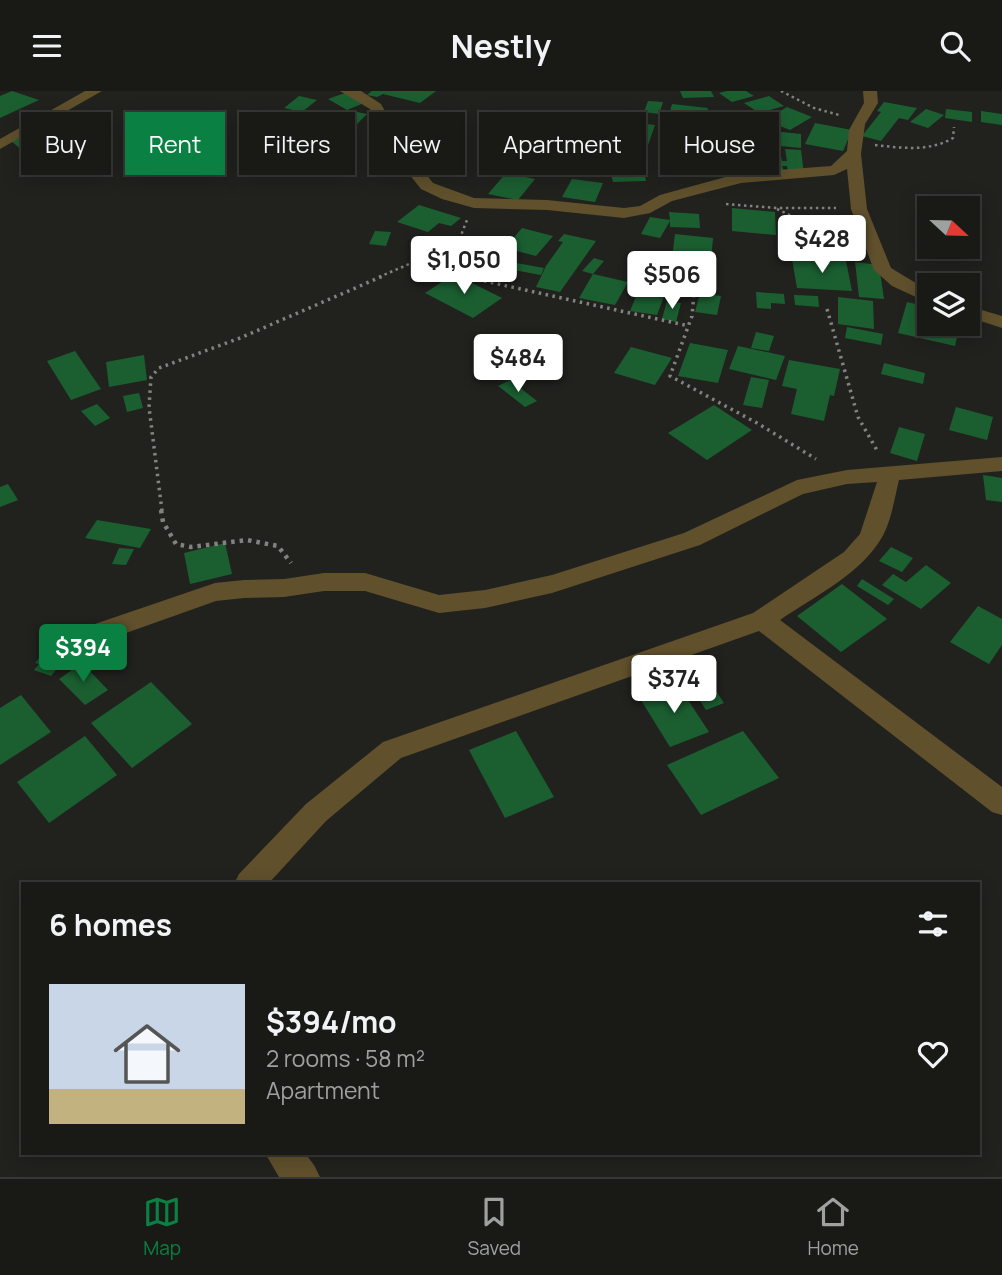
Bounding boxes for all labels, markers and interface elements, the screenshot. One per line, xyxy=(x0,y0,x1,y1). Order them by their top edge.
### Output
text: Nestly xyxy=(451,24,551,68)
icon: menu xyxy=(28,27,66,65)
icon: search xyxy=(936,27,974,65)
chip: Buy xyxy=(21,112,111,175)
chip: Rent xyxy=(125,112,225,175)
chip: Filters xyxy=(239,112,355,175)
chip: New xyxy=(369,112,465,175)
chip: Apartment xyxy=(479,112,646,175)
chip: House xyxy=(660,112,779,175)
north arrow xyxy=(917,196,980,259)
map controls xyxy=(917,196,980,336)
pin: $428 xyxy=(781,215,863,275)
text: $428 xyxy=(794,222,850,254)
pin: $1,050 xyxy=(407,237,521,296)
text: $1,050 xyxy=(427,243,501,275)
pin: $506 xyxy=(631,251,713,311)
text: $506 xyxy=(643,258,701,290)
button: layers xyxy=(917,273,980,336)
pin: $484 xyxy=(477,335,559,394)
text: $484 xyxy=(490,341,546,373)
pin: $394 xyxy=(42,625,124,684)
text: $394 xyxy=(55,631,111,663)
pin: $374 xyxy=(633,655,715,715)
text: $374 xyxy=(647,662,701,694)
text: 6 homes xyxy=(49,904,172,945)
icon: filters xyxy=(914,905,952,943)
text: $394/mo xyxy=(266,1001,397,1042)
icon: home xyxy=(105,1012,189,1096)
icon: heart xyxy=(914,1035,952,1073)
text: 2 rooms · 58 m² xyxy=(266,1042,425,1074)
text: Apartment xyxy=(266,1074,380,1106)
tab: Map xyxy=(143,1193,181,1261)
tab: Saved xyxy=(468,1193,521,1261)
tab: Home xyxy=(807,1193,859,1261)

